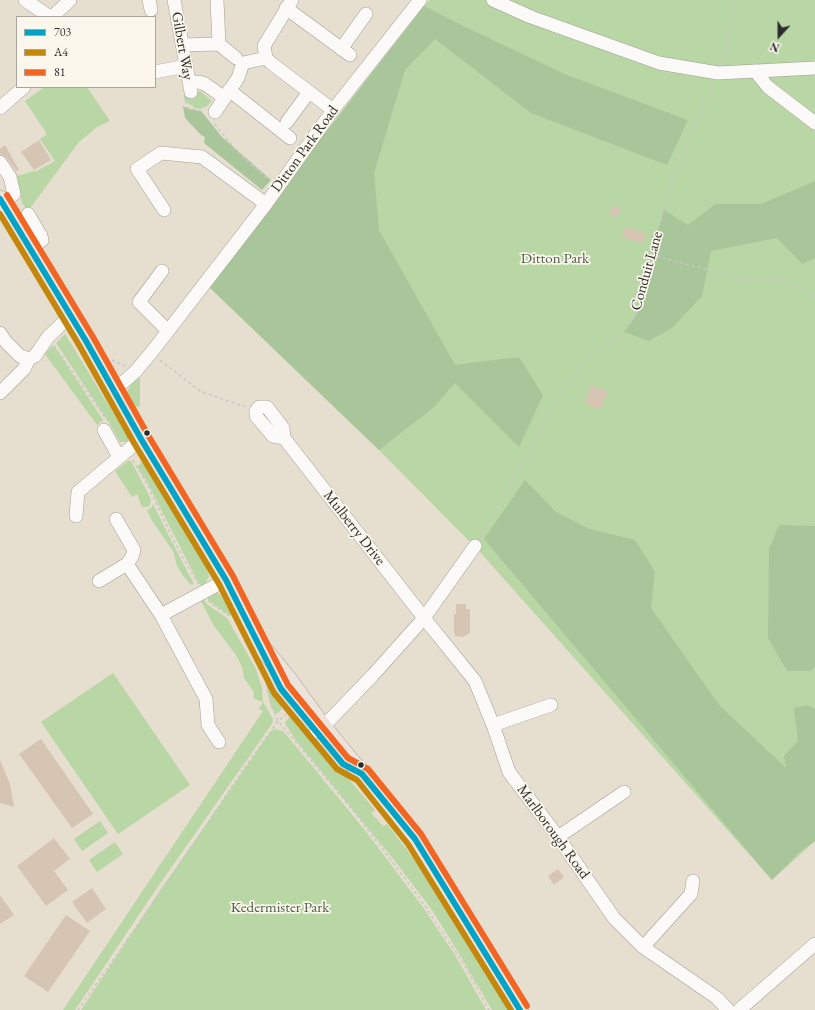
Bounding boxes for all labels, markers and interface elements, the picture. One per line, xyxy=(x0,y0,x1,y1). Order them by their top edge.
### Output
street label: Gilbert Way xyxy=(167,10,197,82)
legend xyxy=(16,16,156,88)
north arrow xyxy=(759,16,799,56)
text: 703 xyxy=(54,24,71,40)
text: N xyxy=(768,39,781,55)
text: A4 xyxy=(54,44,68,60)
text: 81 xyxy=(54,64,66,80)
street label: Ditton Park Road xyxy=(268,102,342,196)
street label: Conduit Lane xyxy=(627,229,667,313)
park label: Ditton Park xyxy=(521,250,589,268)
unlabelled marker xyxy=(142,428,152,438)
street label: Mulberry Drive xyxy=(319,487,389,569)
unlabelled marker xyxy=(356,760,366,770)
street label: Marlborough Road xyxy=(513,781,593,883)
park label: Kedermister Park xyxy=(231,899,329,917)

